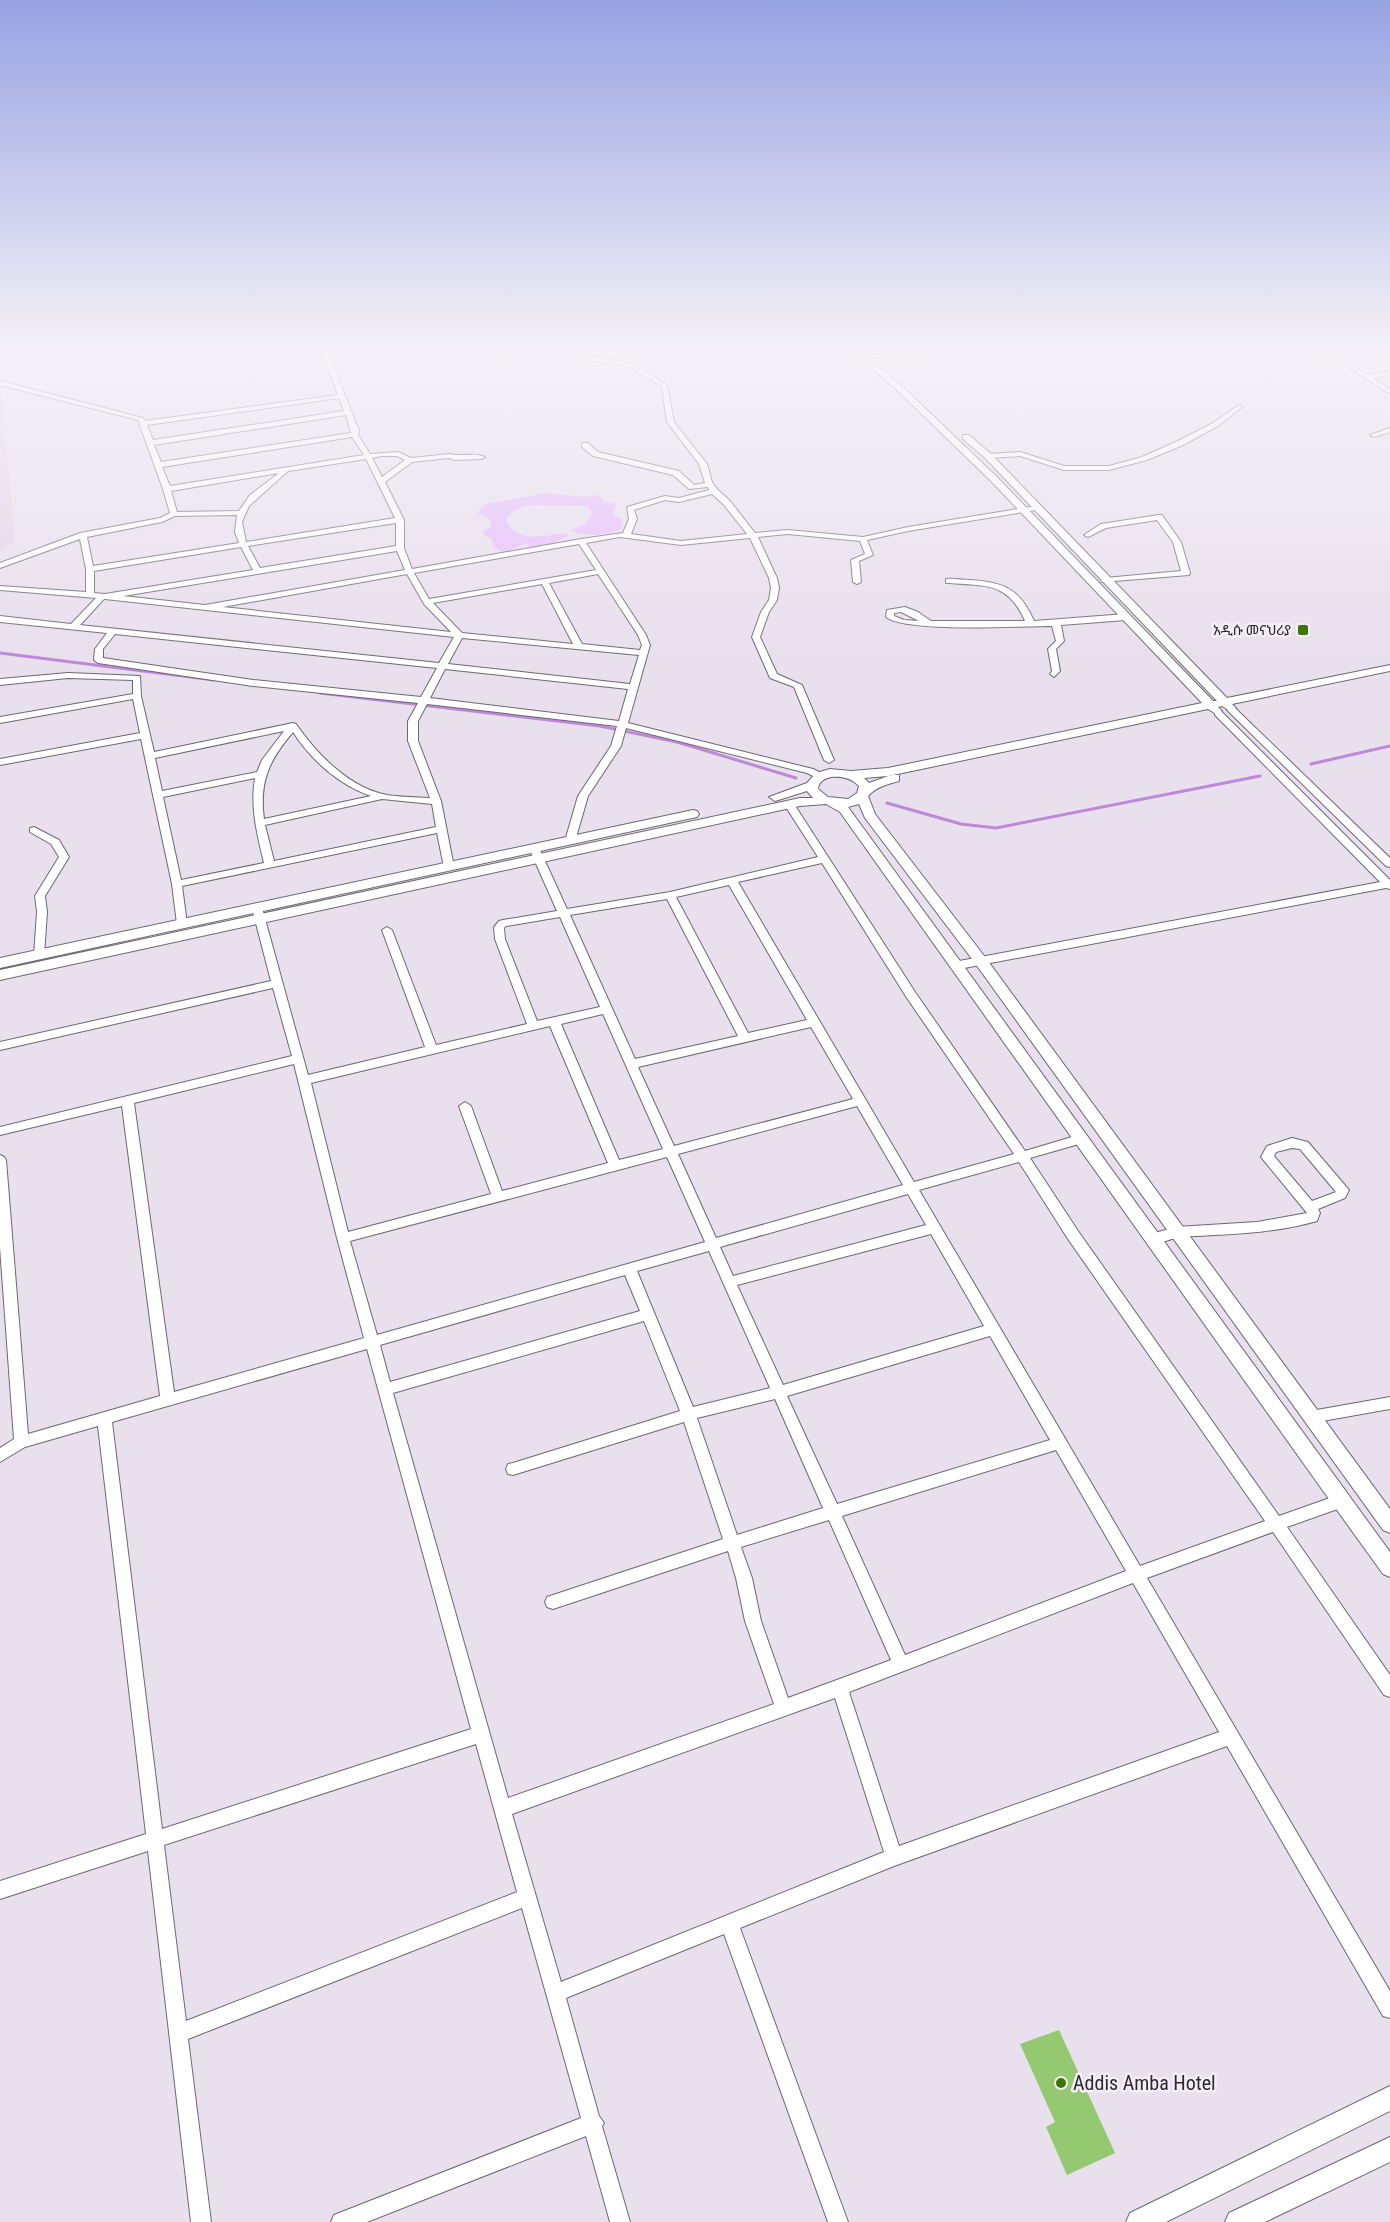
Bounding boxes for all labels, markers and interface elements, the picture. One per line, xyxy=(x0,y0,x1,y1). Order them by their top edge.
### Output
place label: አዲሱ መናህሪያ xyxy=(1213,622,1291,638)
marker: አዲሱ መናህሪያ xyxy=(1296,623,1310,637)
place label: Addis Amba Hotel xyxy=(1073,2071,1216,2095)
marker: Addis Amba Hotel xyxy=(1054,2076,1068,2090)

